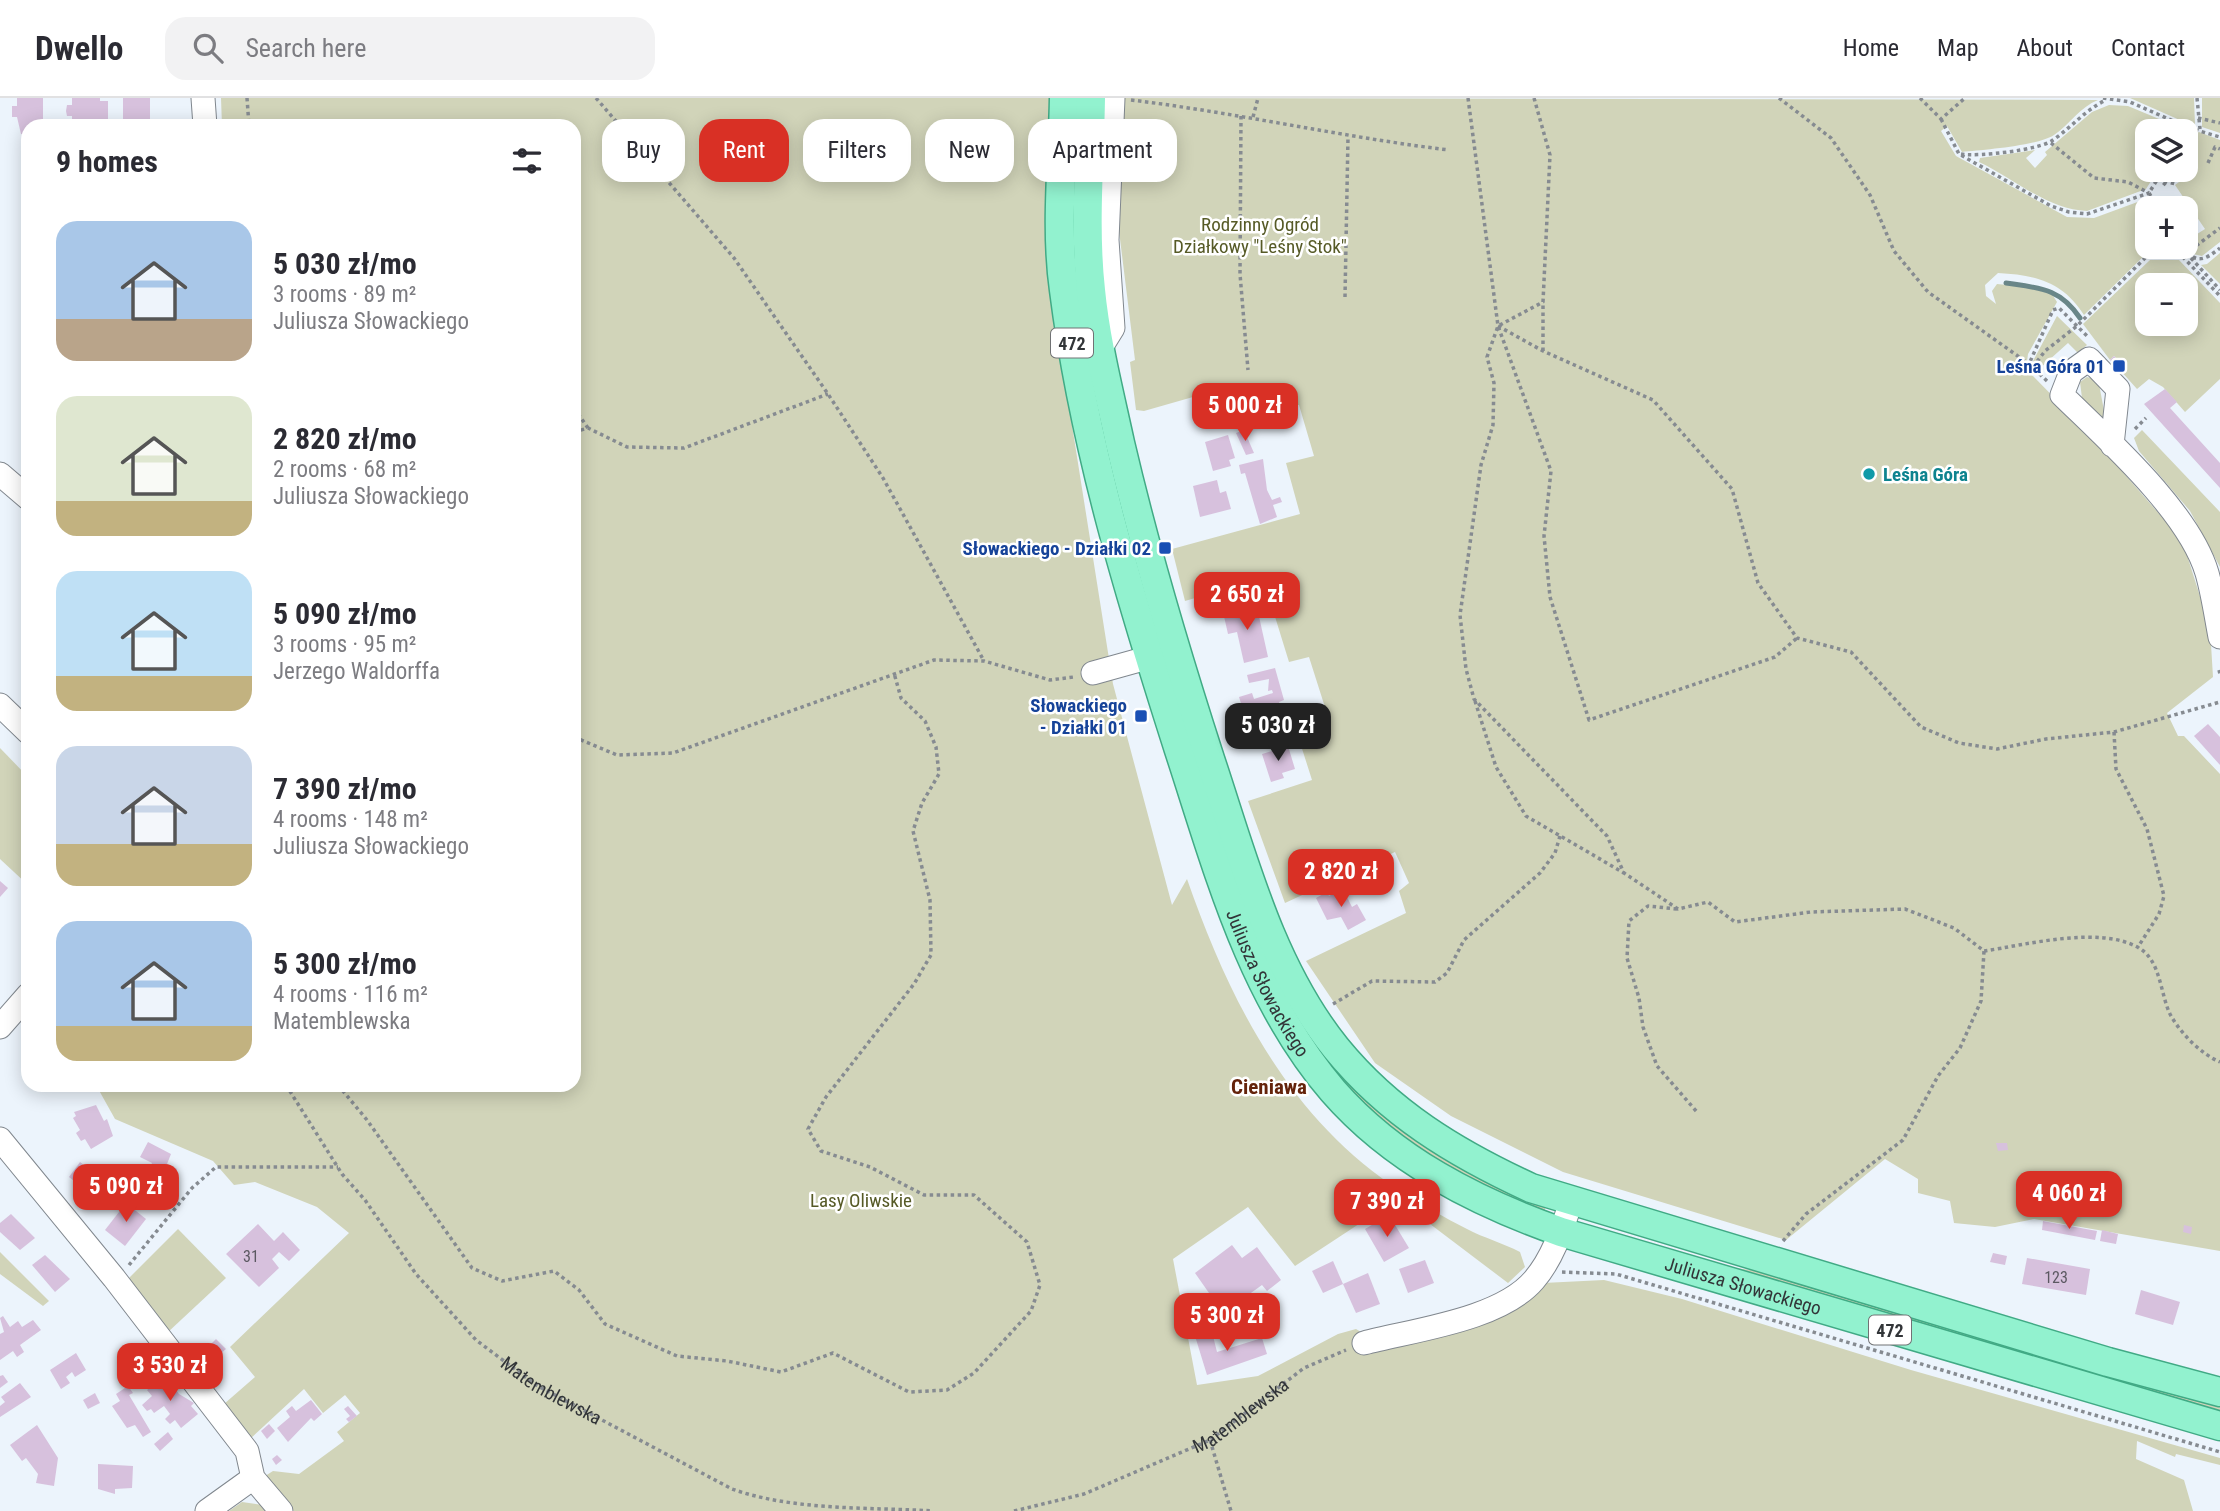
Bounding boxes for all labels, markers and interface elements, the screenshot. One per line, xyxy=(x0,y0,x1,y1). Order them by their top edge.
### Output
search box xyxy=(165,17,655,80)
text: Dwello xyxy=(35,29,123,68)
icon: search xyxy=(189,29,227,67)
text: Search here xyxy=(245,33,366,63)
text: Home xyxy=(1843,34,1899,62)
text: Map xyxy=(1937,34,1979,62)
text: About xyxy=(2017,34,2073,62)
text: Contact xyxy=(2111,34,2185,62)
chip: Buy xyxy=(602,119,685,182)
chip: Rent xyxy=(699,119,789,182)
chip: Filters xyxy=(803,119,911,182)
chip: New xyxy=(925,119,1014,182)
chip: Apartment xyxy=(1028,119,1177,182)
map controls xyxy=(2135,119,2198,336)
button: layers xyxy=(2135,119,2198,182)
icon: filters xyxy=(508,142,546,180)
text: 9 homes xyxy=(56,144,158,179)
button: + xyxy=(2135,196,2198,259)
park label: Rodzinny Ogród Działkowy "Leśny Stok" xyxy=(1173,213,1347,258)
text: 5 030 zł/mo xyxy=(273,246,417,281)
icon: home xyxy=(112,249,196,333)
button: − xyxy=(2135,273,2198,336)
text: 3 rooms · 89 m² xyxy=(273,281,416,308)
text: Juliusza Słowackiego xyxy=(273,308,469,335)
road number: 472 xyxy=(1051,328,1093,358)
place label: Leśna Góra 01 xyxy=(1996,355,2105,378)
marker: Leśna Góra 01 xyxy=(2111,358,2127,374)
pin: 5 000 zł xyxy=(1173,384,1317,443)
text: 5 000 zł xyxy=(1208,392,1282,419)
text: 2 820 zł/mo xyxy=(273,421,417,456)
icon: home xyxy=(112,424,196,508)
text: 2 rooms · 68 m² xyxy=(273,456,416,483)
place label: Leśna Góra xyxy=(1883,463,1968,486)
marker: Leśna Góra xyxy=(1861,466,1877,482)
text: Juliusza Słowackiego xyxy=(273,483,469,510)
place label: Słowackiego - Działki 02 xyxy=(963,537,1151,560)
marker: Słowackiego - Działki 02 xyxy=(1157,540,1173,556)
pin: 2 650 zł xyxy=(1175,573,1319,632)
text: 2 650 zł xyxy=(1210,581,1284,608)
text: 5 090 zł/mo xyxy=(273,596,417,631)
icon: home xyxy=(112,599,196,683)
text: 3 rooms · 95 m² xyxy=(273,631,416,658)
text: Jerzego Waldorffa xyxy=(273,658,440,685)
place label: Słowackiego - Działki 01 xyxy=(1030,694,1127,739)
pin: 5 030 zł xyxy=(1206,704,1350,763)
marker: Słowackiego - Działki 01 xyxy=(1133,708,1149,724)
text: 5 030 zł xyxy=(1241,712,1315,739)
text: 7 390 zł/mo xyxy=(273,771,417,806)
icon: home xyxy=(112,774,196,858)
text: 4 rooms · 148 m² xyxy=(273,806,428,833)
text: Juliusza Słowackiego xyxy=(273,833,469,860)
pin: 2 820 zł xyxy=(1269,850,1413,909)
text: 2 820 zł xyxy=(1304,858,1378,885)
street label: Juliusza Słowackiego xyxy=(1222,906,1314,1061)
text: 5 300 zł/mo xyxy=(273,946,417,981)
icon: home xyxy=(112,949,196,1033)
text: 4 rooms · 116 m² xyxy=(273,981,428,1008)
text: Matemblewska xyxy=(273,1008,411,1035)
district label: Cieniawa xyxy=(1231,1075,1307,1099)
pin: 5 090 zł xyxy=(54,1164,198,1224)
pin: 4 060 zł xyxy=(1997,1172,2141,1231)
text: 5 090 zł xyxy=(89,1173,163,1200)
pin: 7 390 zł xyxy=(1315,1180,1459,1239)
text: 4 060 zł xyxy=(2032,1180,2106,1207)
text: 7 390 zł xyxy=(1350,1188,1424,1215)
park label: Lasy Oliwskie xyxy=(810,1189,912,1212)
house number: 31 xyxy=(243,1247,259,1266)
street label: Juliusza Słowackiego xyxy=(1662,1252,1824,1320)
house number: 123 xyxy=(2044,1268,2068,1287)
pin: 5 300 zł xyxy=(1155,1294,1299,1353)
text: 5 300 zł xyxy=(1190,1302,1264,1329)
road number: 472 xyxy=(1869,1316,1911,1344)
pin: 3 530 zł xyxy=(98,1344,242,1403)
street label: Matemblewska xyxy=(496,1351,606,1429)
text: 3 530 zł xyxy=(133,1352,207,1379)
street label: Matemblewska xyxy=(1189,1373,1293,1458)

